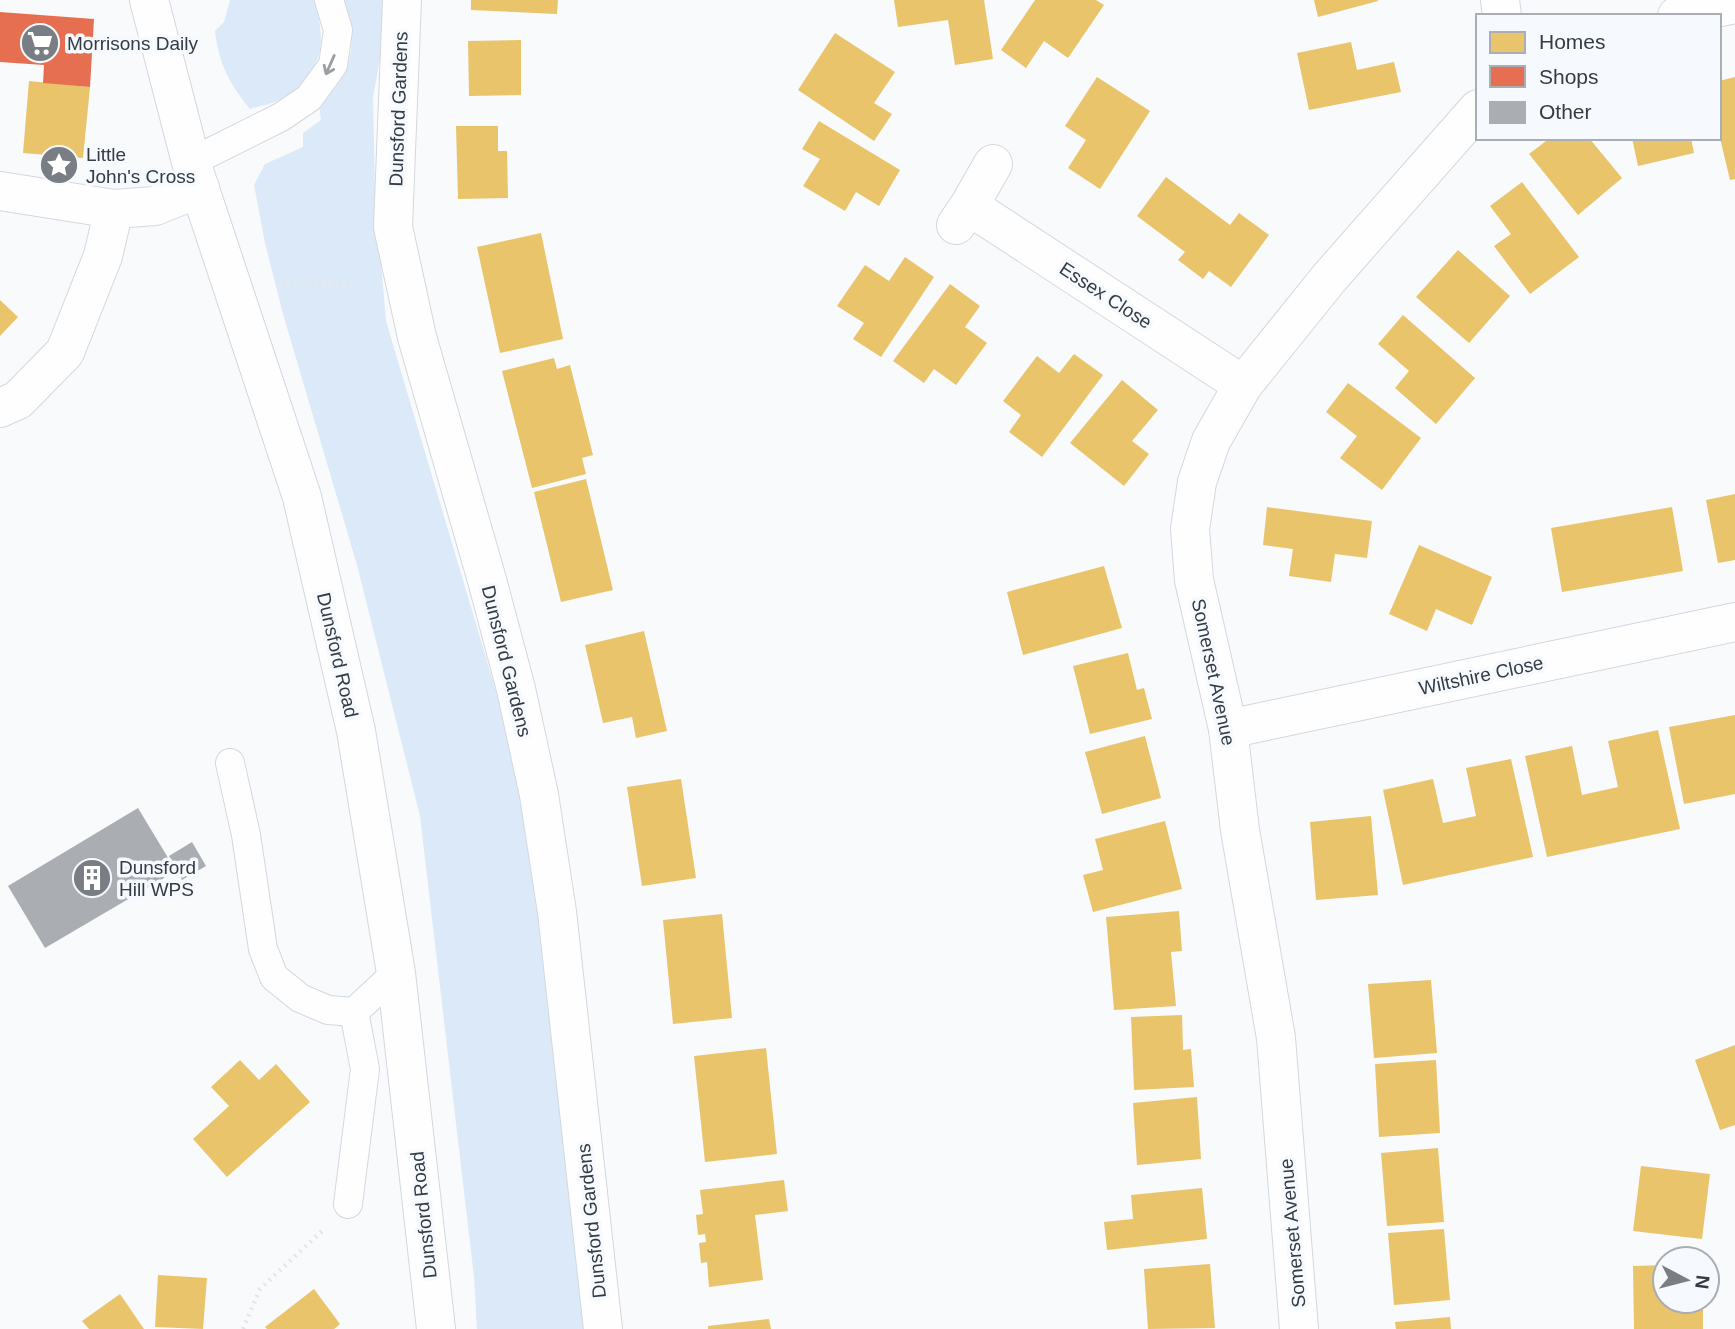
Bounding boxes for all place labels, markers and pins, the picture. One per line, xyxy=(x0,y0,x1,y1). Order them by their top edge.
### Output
supermarket icon: Morrisons Daily xyxy=(19,22,61,64)
place label: Morrisons Daily xyxy=(67,33,198,54)
place icon: Little John's Cross xyxy=(38,144,80,186)
place label: Little John's Cross xyxy=(86,144,195,187)
building icon: Dunsford Hill WPS xyxy=(71,857,113,899)
place label: Dunsford Hill WPS xyxy=(119,857,196,900)

